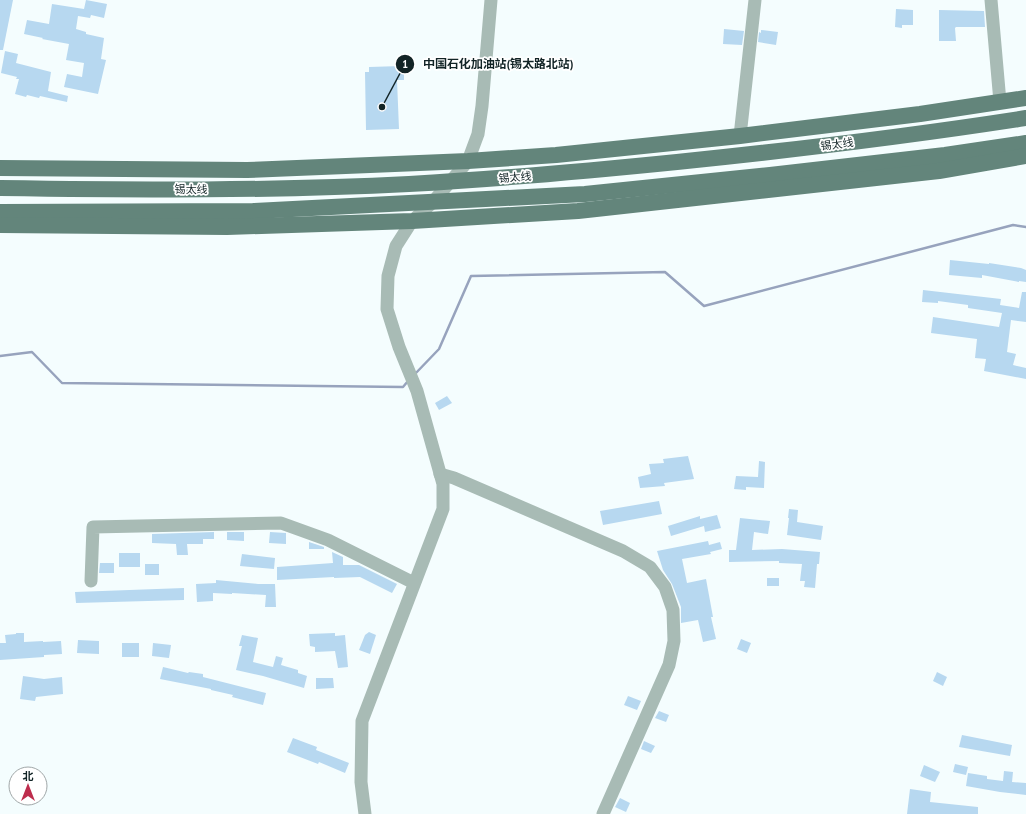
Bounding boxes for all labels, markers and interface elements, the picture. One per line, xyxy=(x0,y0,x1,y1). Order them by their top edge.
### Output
callout: 中国石化加油站(锡太路北站) xyxy=(395,52,581,76)
text: 1 xyxy=(402,56,408,71)
text: 中国石化加油站(锡太路北站) xyxy=(423,56,573,71)
street label: 锡太线 xyxy=(820,135,854,153)
street label: 锡太线 xyxy=(498,169,532,185)
street label: 锡太线 xyxy=(175,182,208,196)
north arrow xyxy=(8,766,48,806)
text: 北 xyxy=(23,769,34,783)

